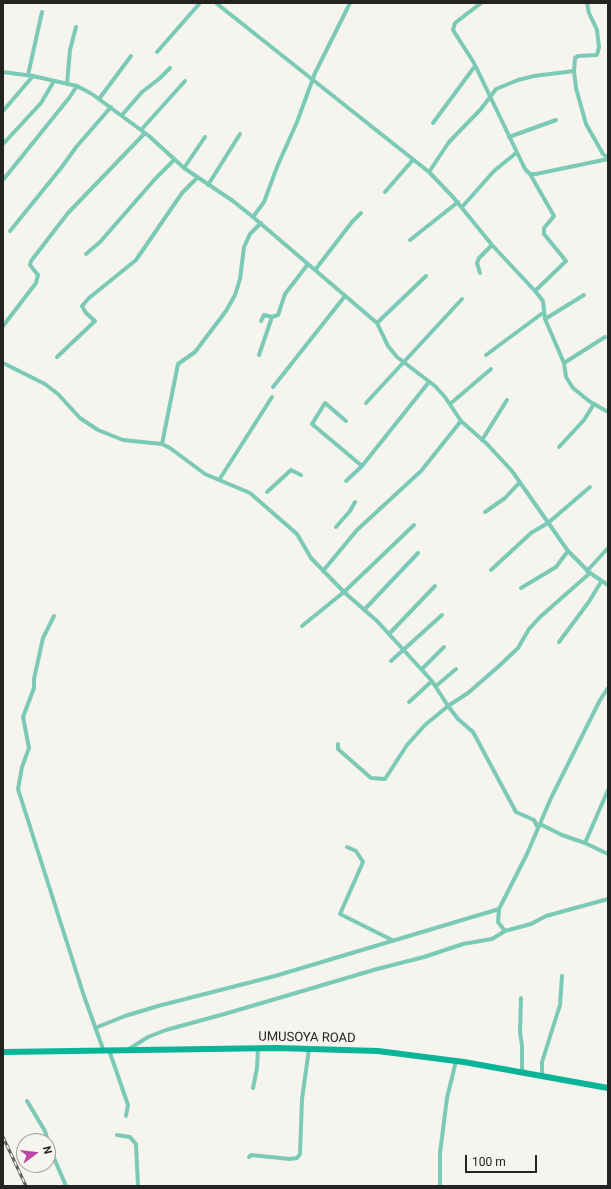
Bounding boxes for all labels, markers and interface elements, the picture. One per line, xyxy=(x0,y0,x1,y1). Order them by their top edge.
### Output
street label: UMUSOYA ROAD xyxy=(258,1029,356,1047)
north arrow xyxy=(16,1133,56,1173)
text: N xyxy=(40,1145,54,1155)
scale bar xyxy=(467,1147,539,1173)
text: 100 m xyxy=(472,1155,506,1169)

